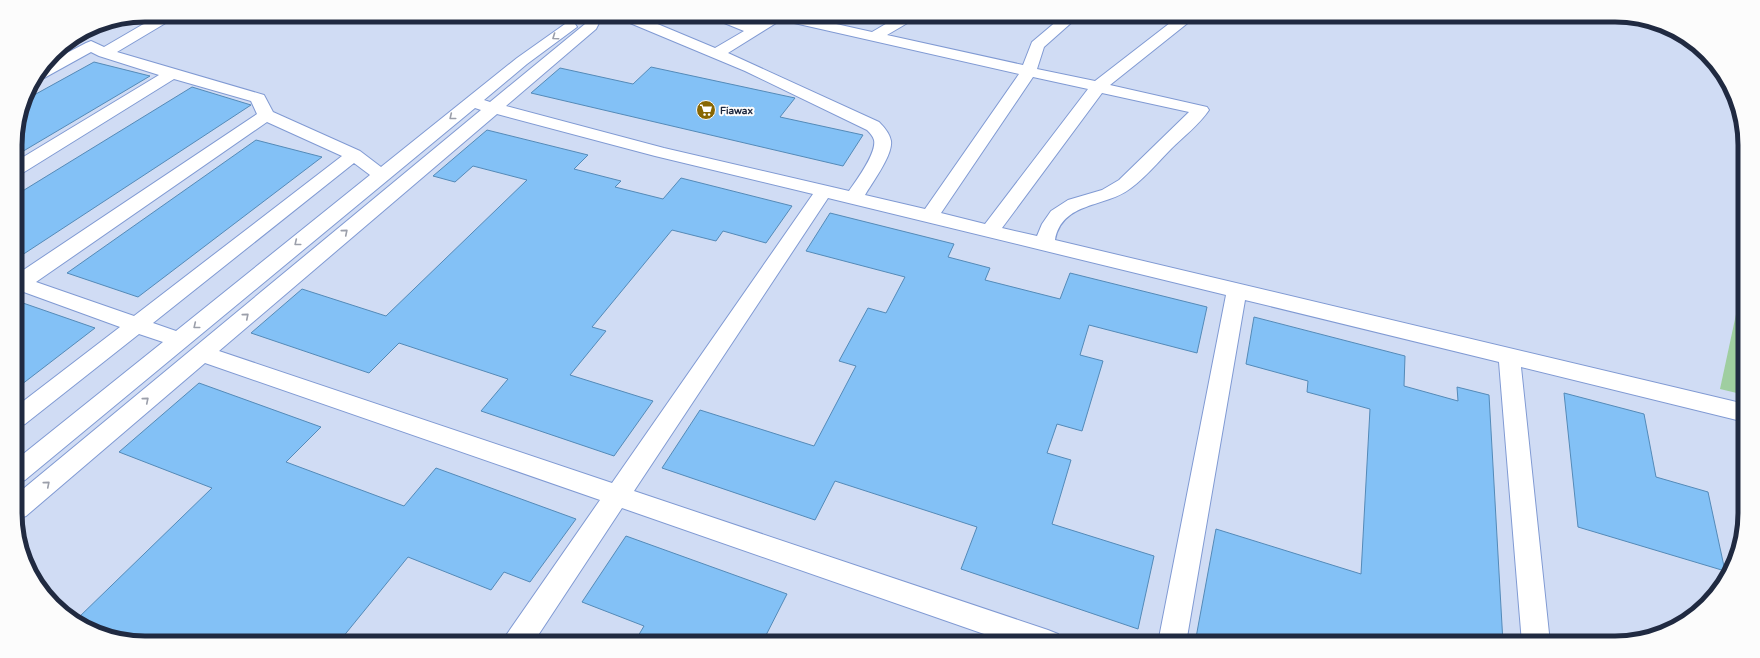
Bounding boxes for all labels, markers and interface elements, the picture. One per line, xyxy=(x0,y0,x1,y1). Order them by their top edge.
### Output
one-way arrow xyxy=(552,32,559,39)
supermarket icon: Fiawax xyxy=(695,99,717,121)
place label: Fiawax xyxy=(720,105,753,117)
one-way arrow xyxy=(450,113,457,120)
one-way arrow xyxy=(340,230,348,237)
one-way arrow xyxy=(295,239,302,246)
one-way arrow xyxy=(241,314,248,321)
one-way arrow xyxy=(194,321,201,328)
one-way arrow xyxy=(142,398,149,405)
one-way arrow xyxy=(42,482,50,489)

